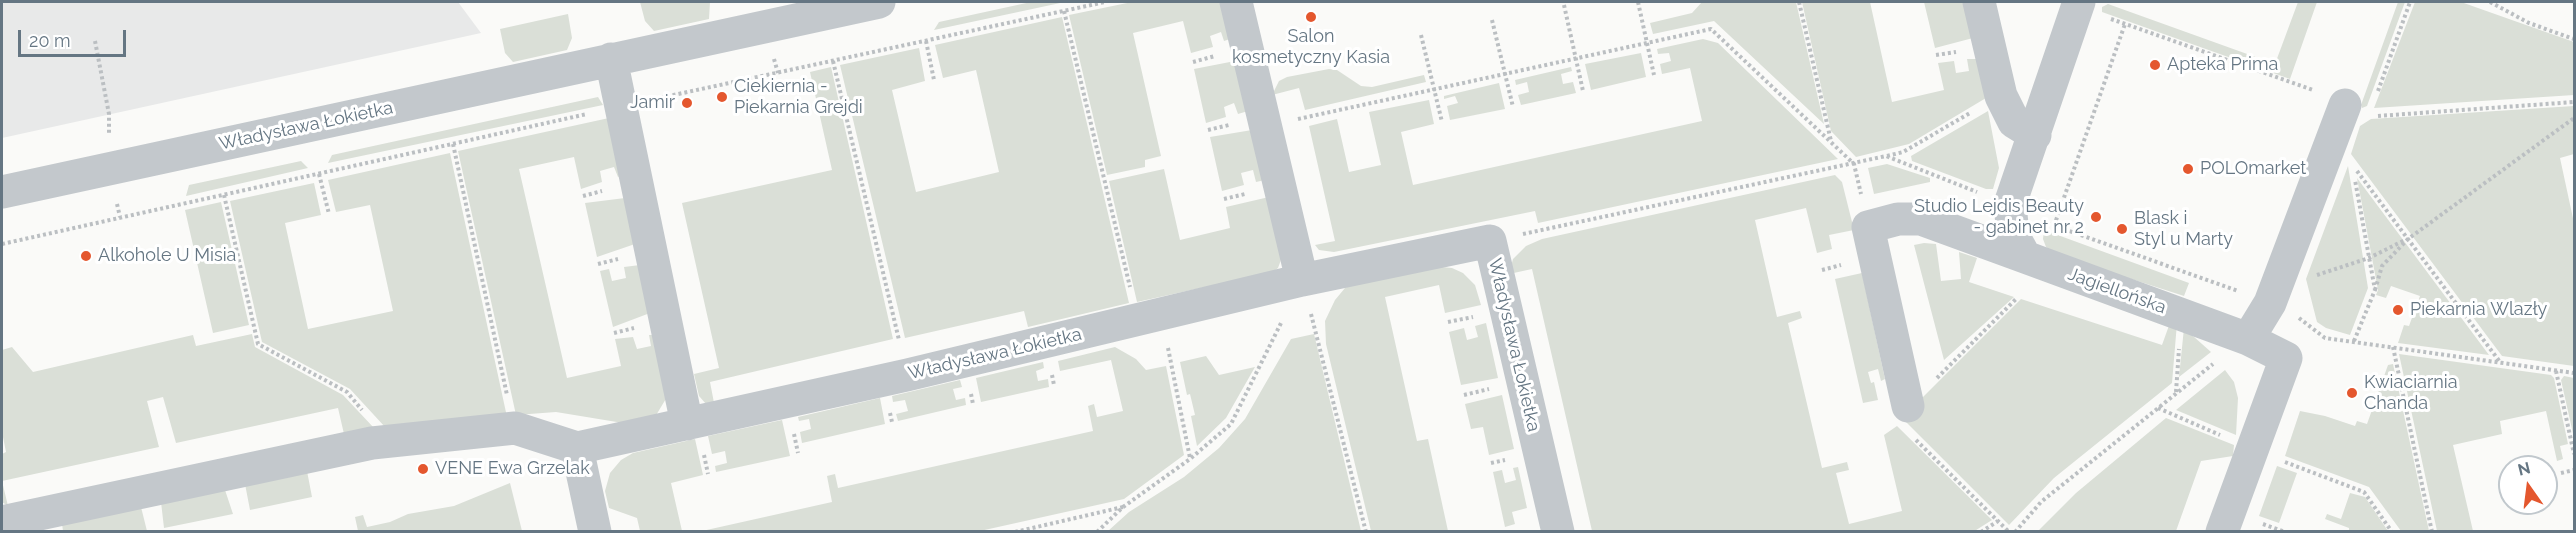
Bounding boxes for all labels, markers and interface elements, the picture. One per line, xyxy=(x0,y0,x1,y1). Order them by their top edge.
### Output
marker: Salon kosmetyczny Kasia xyxy=(1304,10,1318,24)
scale bar xyxy=(21,18,129,56)
place label: Salon kosmetyczny Kasia xyxy=(1232,26,1390,68)
text: 20 m xyxy=(29,30,71,51)
place label: Apteka Prima xyxy=(2167,54,2278,76)
marker: Apteka Prima xyxy=(2148,58,2162,72)
place label: Ciekiernia - Piekarnia Grejdi xyxy=(734,76,863,118)
marker: Ciekiernia - Piekarnia Grejdi xyxy=(715,90,729,104)
place label: Jamir xyxy=(630,92,675,114)
marker: Jamir xyxy=(680,96,694,110)
street label: Władysława Łokietka xyxy=(217,97,395,155)
place label: POLOmarket xyxy=(2200,158,2306,180)
marker: POLOmarket xyxy=(2181,162,2195,176)
place label: Studio Lejdis Beauty - gabinet nr 2 xyxy=(1914,196,2084,238)
place label: Blask i Styl u Marty xyxy=(2134,208,2233,250)
marker: Studio Lejdis Beauty - gabinet nr 2 xyxy=(2089,210,2103,224)
marker: Blask i Styl u Marty xyxy=(2115,222,2129,236)
place label: Alkohole U Misia xyxy=(98,245,236,267)
marker: Alkohole U Misia xyxy=(79,249,93,263)
street label: Władysława Łokietka xyxy=(1484,256,1544,434)
street label: Jagiellońska xyxy=(2065,263,2169,319)
place label: Piekarnia Wlazły xyxy=(2410,299,2547,321)
marker: Piekarnia Wlazły xyxy=(2391,303,2405,317)
street label: Władysława Łokietka xyxy=(906,324,1084,384)
place label: Kwiaciarnia Chanda xyxy=(2364,372,2457,415)
marker: Kwiaciarnia Chanda xyxy=(2345,386,2359,400)
north arrow xyxy=(2498,455,2558,515)
place label: VENE Ewa Grzelak xyxy=(435,458,590,480)
text: N xyxy=(2516,458,2532,480)
marker: VENE Ewa Grzelak xyxy=(416,462,430,476)

